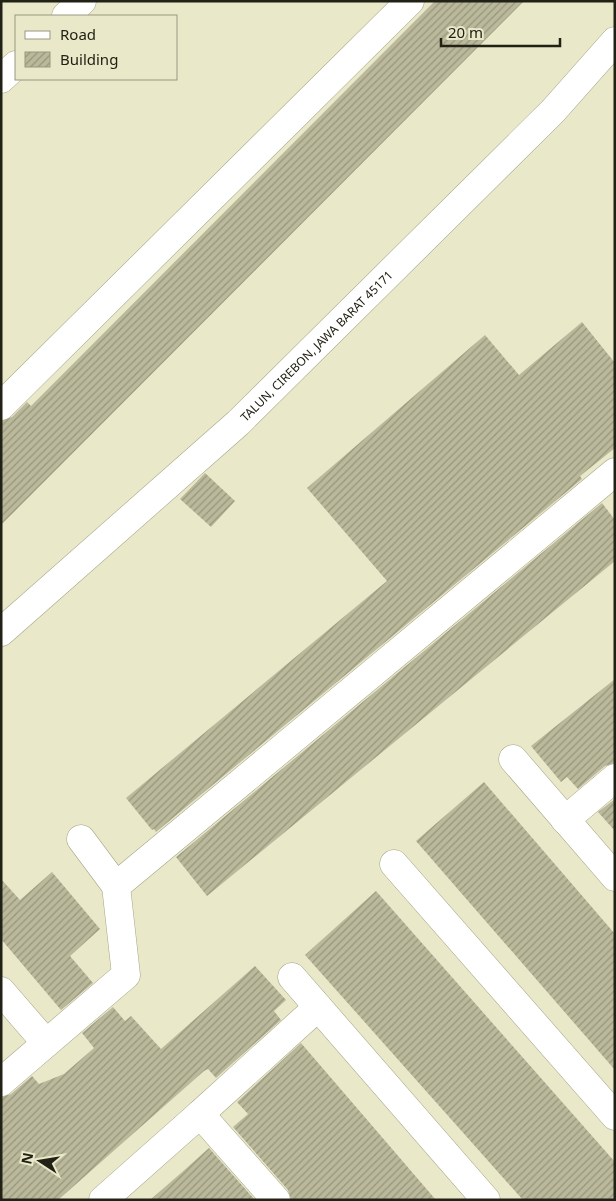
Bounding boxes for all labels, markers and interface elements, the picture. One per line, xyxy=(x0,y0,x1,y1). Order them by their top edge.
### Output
legend xyxy=(15,15,178,80)
scale bar xyxy=(441,15,560,47)
text: 20 m xyxy=(448,22,483,42)
text: Road xyxy=(60,24,96,44)
text: Building xyxy=(60,49,118,69)
street label: TALUN, CIREBON, JAWA BARAT 45171 xyxy=(236,266,396,425)
north arrow xyxy=(15,1136,65,1186)
text: N xyxy=(16,1151,37,1166)

